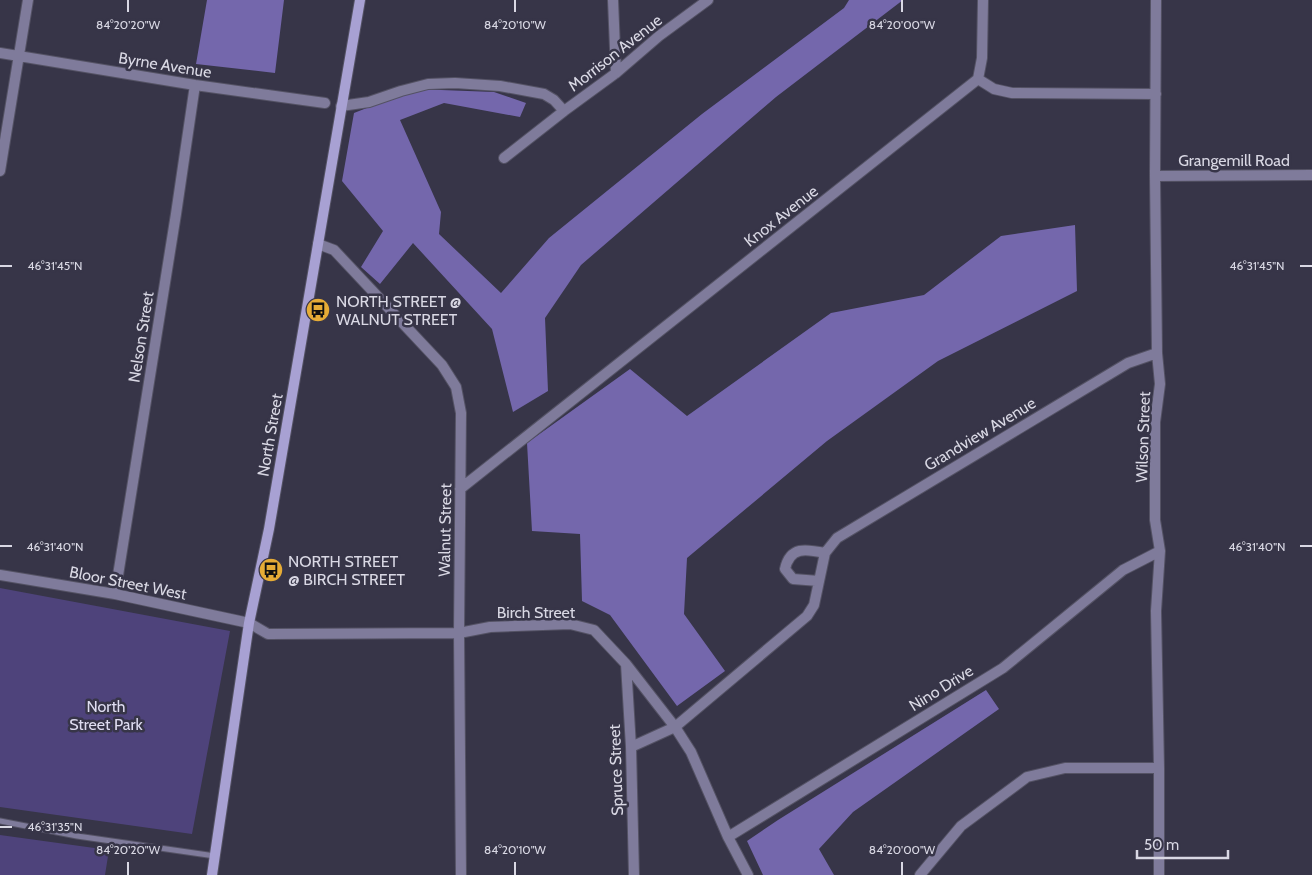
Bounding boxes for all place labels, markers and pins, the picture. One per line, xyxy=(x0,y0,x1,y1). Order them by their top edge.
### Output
place label: NORTH STREET @ WALNUT STREET xyxy=(336,292,461,329)
bus stop icon: NORTH STREET @ WALNUT STREET xyxy=(305,297,331,323)
place label: NORTH STREET @ BIRCH STREET xyxy=(288,552,405,589)
bus stop icon: NORTH STREET @ BIRCH STREET xyxy=(258,557,284,583)

